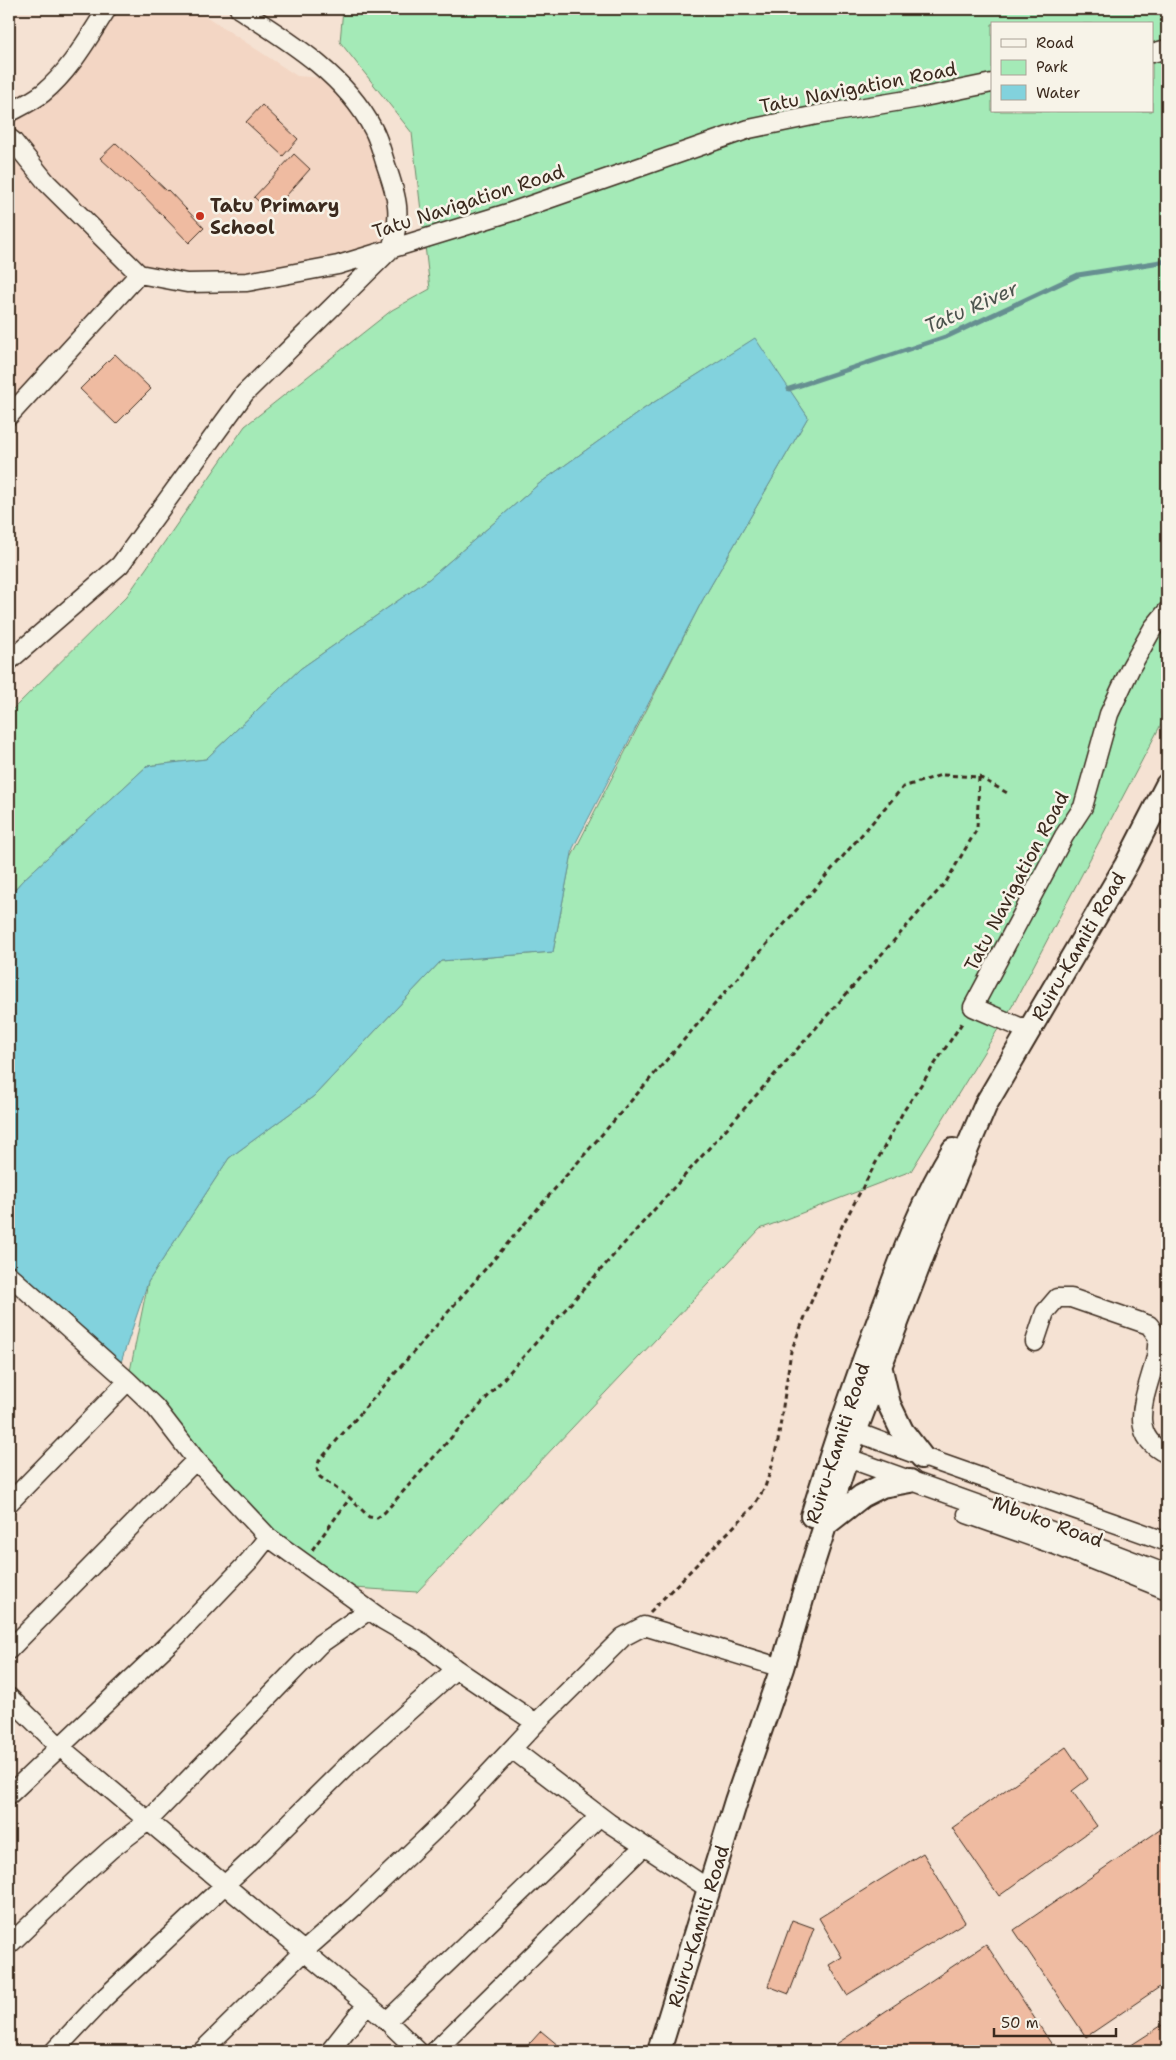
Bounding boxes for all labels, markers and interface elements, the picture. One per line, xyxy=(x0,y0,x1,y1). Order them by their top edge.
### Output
legend xyxy=(991,22,1154,112)
text: Road xyxy=(1036,33,1074,53)
street label: Tatu Navigation Road xyxy=(757,56,959,119)
text: Park xyxy=(1036,57,1068,77)
text: Water xyxy=(1036,83,1080,103)
street label: Tatu Navigation Road xyxy=(369,159,567,244)
place label: Tatu Primary School xyxy=(210,193,339,240)
marker: Tatu Primary School xyxy=(194,210,206,222)
water label: Tatu River xyxy=(920,275,1022,339)
street label: Tatu Navigation Road xyxy=(958,787,1075,976)
street label: Ruiru-Kamiti Road xyxy=(1026,867,1131,1025)
street label: Ruiru-Kamiti Road xyxy=(800,1359,875,1527)
street label: Mbuko Road xyxy=(989,1490,1107,1553)
street label: Ruiru-Kamiti Road xyxy=(662,1842,735,2010)
scale bar xyxy=(994,2005,1116,2037)
text: 50 m xyxy=(1001,2013,1039,2033)

